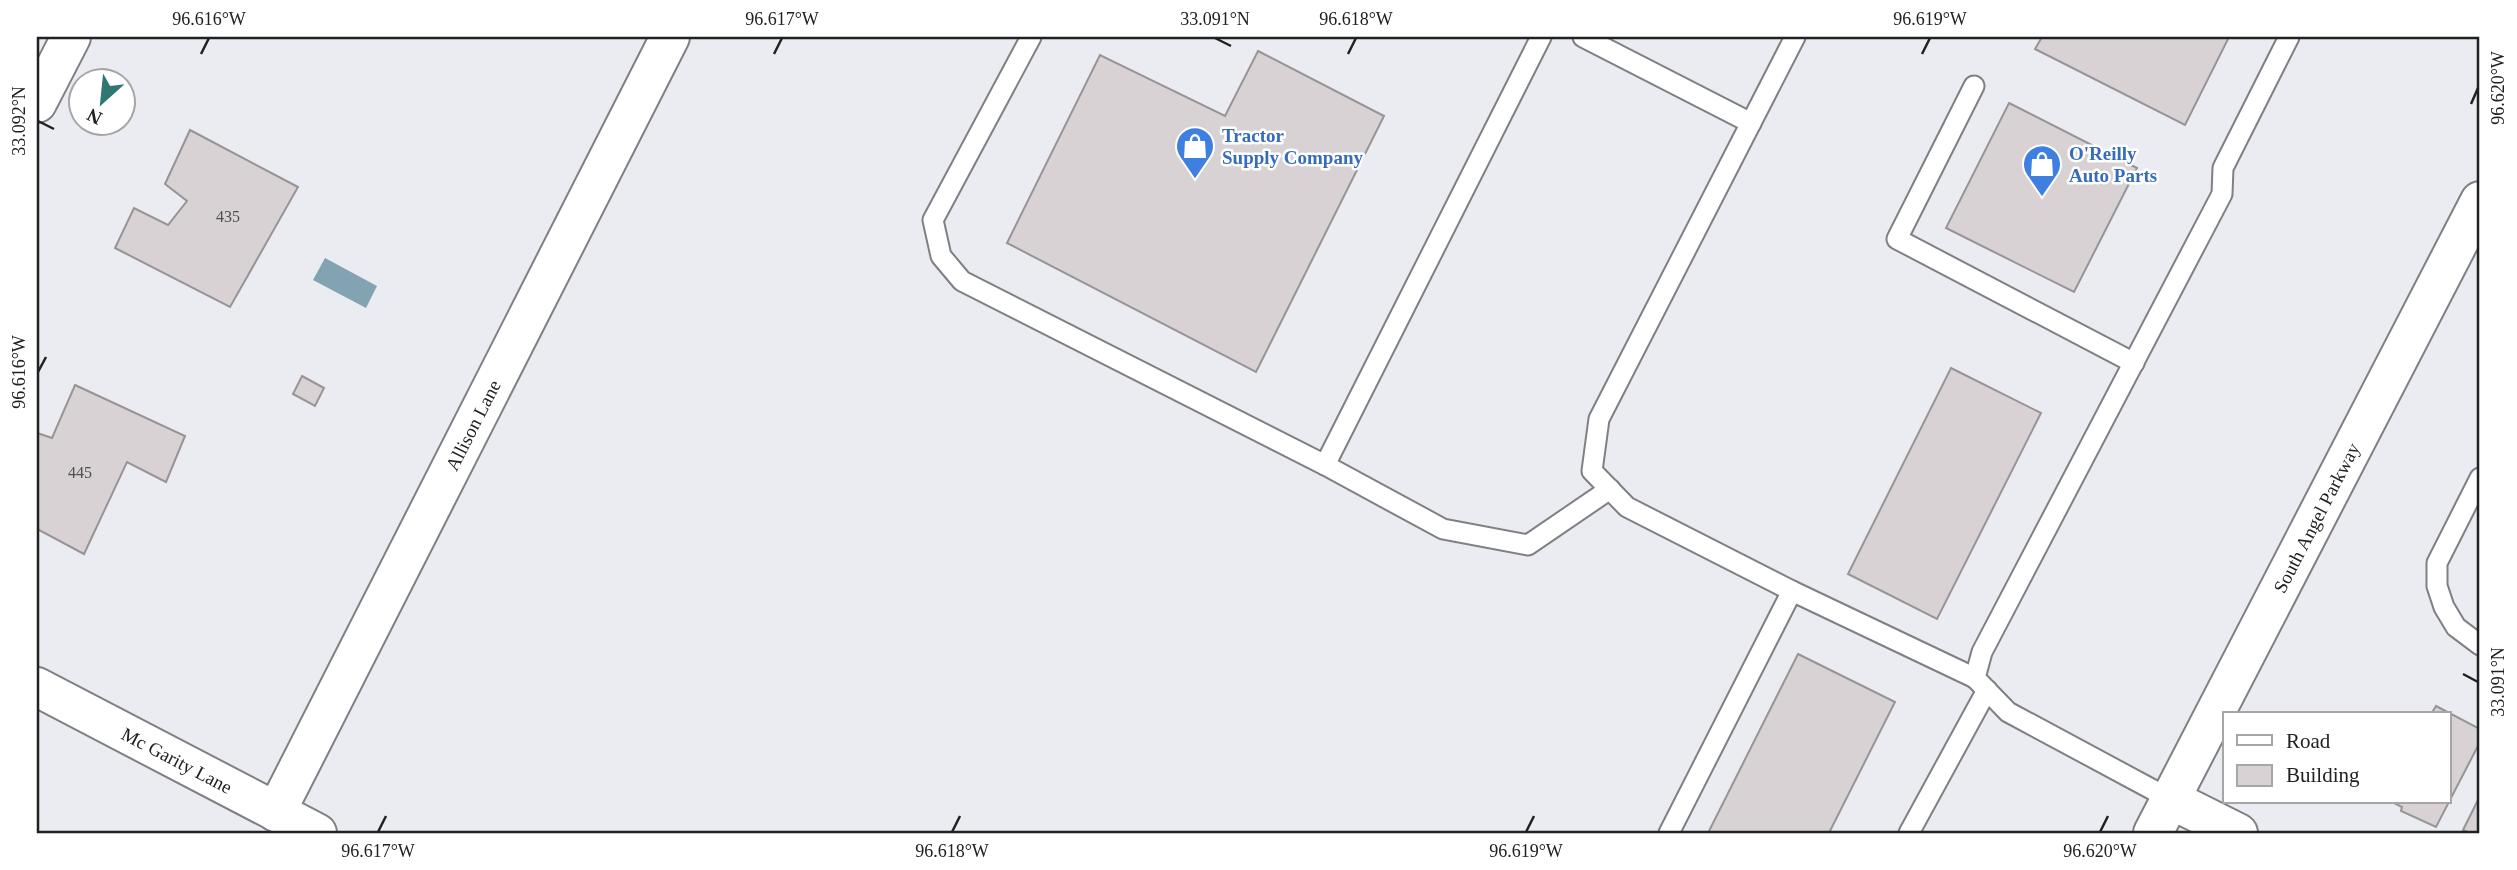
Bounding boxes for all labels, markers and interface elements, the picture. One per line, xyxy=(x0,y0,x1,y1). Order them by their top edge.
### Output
text: 96.616°W xyxy=(172,9,246,29)
text: 96.617°W xyxy=(745,9,819,29)
text: 33.091°N xyxy=(1180,9,1250,29)
text: 96.618°W xyxy=(1319,9,1393,29)
text: 96.619°W xyxy=(1893,9,1967,29)
text: 96.620°W xyxy=(2488,51,2508,125)
north arrow xyxy=(66,66,136,136)
text: 33.092°N xyxy=(9,86,29,156)
text: N xyxy=(83,104,105,129)
shop icon: Tractor Supply Company xyxy=(1174,125,1216,180)
place label: Tractor Supply Company xyxy=(1222,125,1363,168)
shop icon: O'Reilly Auto Parts xyxy=(2021,143,2063,198)
place label: O'Reilly Auto Parts xyxy=(2069,143,2157,186)
house number: 435 xyxy=(216,208,240,225)
text: 96.616°W xyxy=(9,335,29,409)
street label: Allison Lane xyxy=(441,377,505,474)
street label: South Angel Parkway xyxy=(2269,439,2364,596)
house number: 445 xyxy=(68,464,92,481)
text: 33.091°N xyxy=(2488,647,2508,717)
legend xyxy=(2223,712,2450,804)
street label: Mc Garity Lane xyxy=(118,723,236,798)
text: Road xyxy=(2286,729,2331,753)
text: Building xyxy=(2286,763,2360,787)
text: 96.617°W xyxy=(341,841,415,861)
text: 96.618°W xyxy=(915,841,989,861)
text: 96.619°W xyxy=(1489,841,1563,861)
text: 96.620°W xyxy=(2063,841,2137,861)

